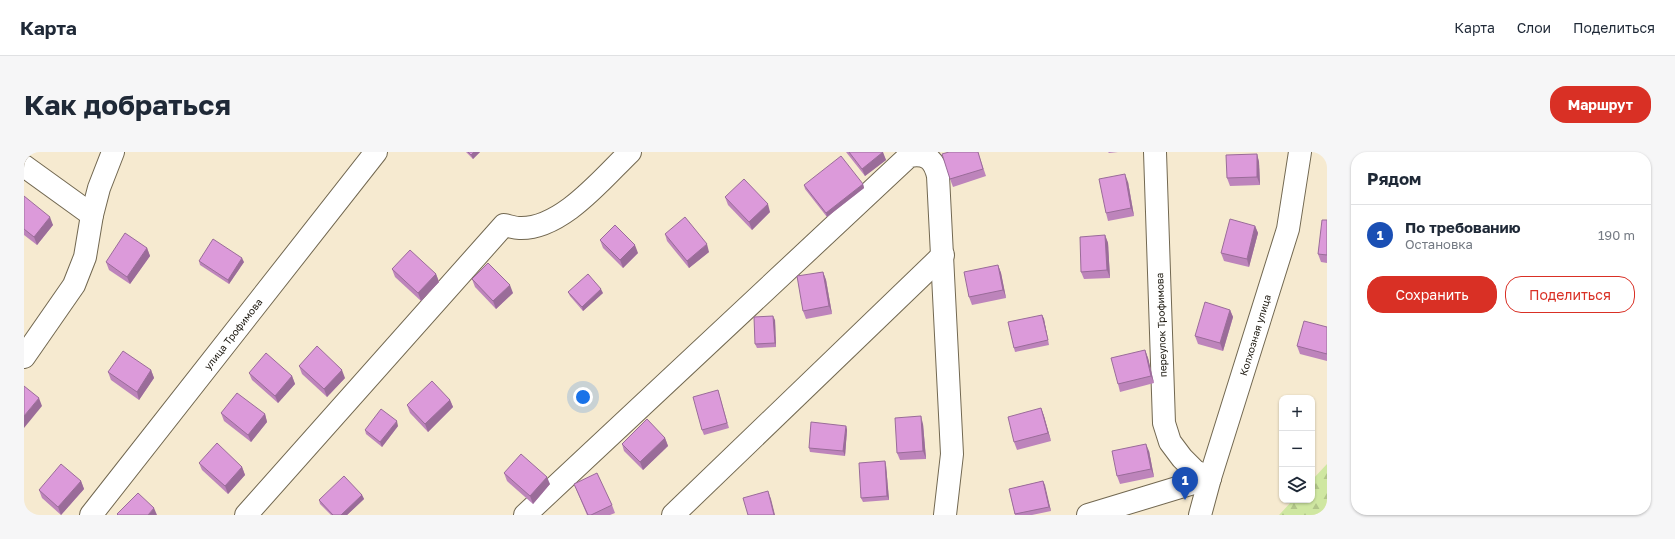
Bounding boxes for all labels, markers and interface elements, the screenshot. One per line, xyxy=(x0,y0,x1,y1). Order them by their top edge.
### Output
text: Карта xyxy=(20,16,77,39)
text: Карта xyxy=(1454,19,1495,36)
text: Слои xyxy=(1517,19,1551,36)
text: Поделиться xyxy=(1573,19,1655,36)
button: Маршрут xyxy=(1550,86,1651,123)
text: Как добраться xyxy=(24,88,231,121)
text: Рядом xyxy=(1367,168,1421,189)
text: По требованию xyxy=(1405,218,1520,236)
text: 1 xyxy=(1377,227,1383,243)
text: 190 m xyxy=(1598,227,1635,243)
text: Остановка xyxy=(1405,236,1473,252)
street label: переулок Трофимова xyxy=(1153,273,1169,377)
button: Сохранить xyxy=(1367,276,1497,313)
button: Поделиться xyxy=(1505,276,1635,313)
street label: Колхозная улица xyxy=(1237,293,1273,377)
street label: улица Трофимова xyxy=(201,296,265,372)
your location xyxy=(573,387,593,407)
map controls xyxy=(1279,395,1315,503)
button: + xyxy=(1279,395,1315,431)
button: − xyxy=(1279,431,1315,467)
pin: 1 xyxy=(1172,467,1198,500)
button: layers xyxy=(1279,467,1315,503)

